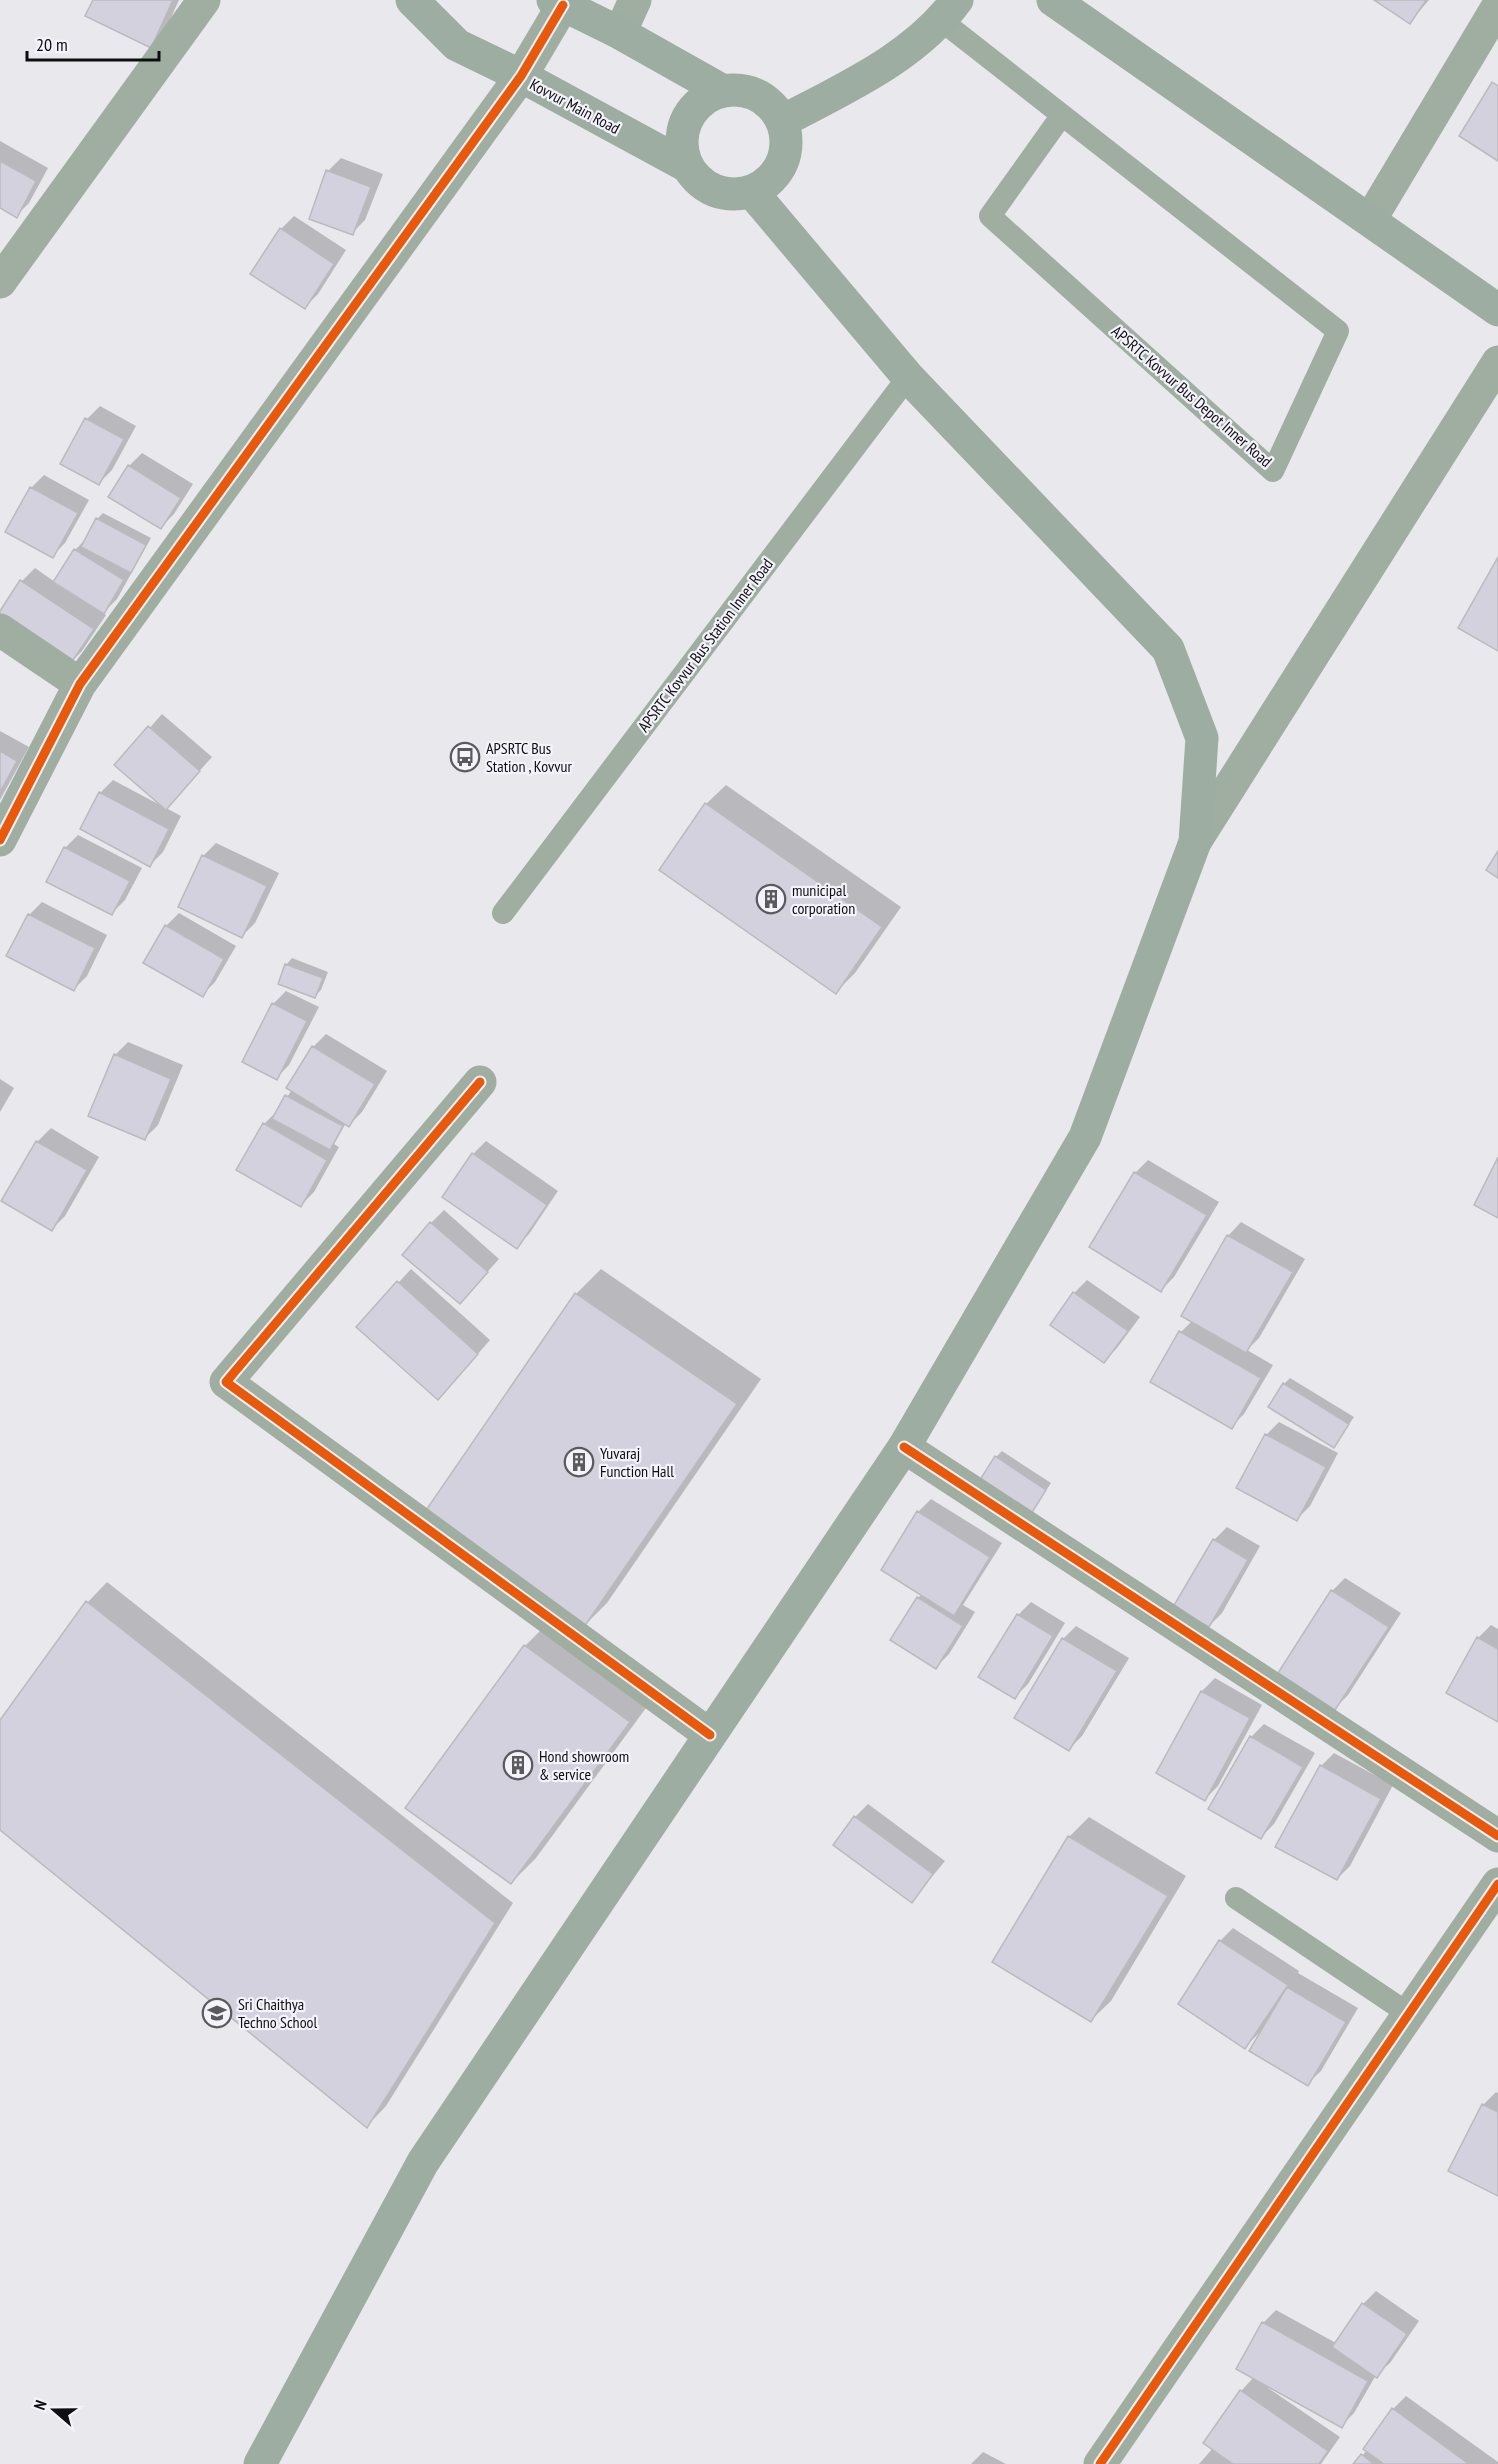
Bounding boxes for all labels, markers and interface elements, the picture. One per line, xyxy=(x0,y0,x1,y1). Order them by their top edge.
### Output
scale bar xyxy=(27,24,159,62)
text: 20 m xyxy=(36,33,68,56)
street label: Kovvur Main Road xyxy=(527,74,624,138)
street label: APSRTC Kovvur Bus Depot Inner Road xyxy=(1108,321,1276,471)
street label: APSRTC Kovvur Bus Station Inner Road xyxy=(633,554,777,736)
place label: APSRTC Bus Station , Kovvur xyxy=(486,738,572,776)
bus stop icon: APSRTC Bus Station , Kovvur xyxy=(449,741,481,773)
place label: municipal corporation xyxy=(792,880,855,918)
building icon: municipal corporation xyxy=(755,883,787,915)
place label: Yuvaraj Function Hall xyxy=(600,1443,674,1481)
building icon: Yuvaraj Function Hall xyxy=(563,1446,595,1478)
place label: Hond showroom & service xyxy=(539,1746,629,1784)
building icon: Hond showroom & service xyxy=(502,1749,534,1781)
place label: Sri Chaithya Techno School xyxy=(238,1994,317,2032)
school or university icon: Sri Chaithya Techno School xyxy=(201,1997,233,2029)
north arrow xyxy=(24,2380,84,2440)
text: N xyxy=(29,2397,51,2412)

